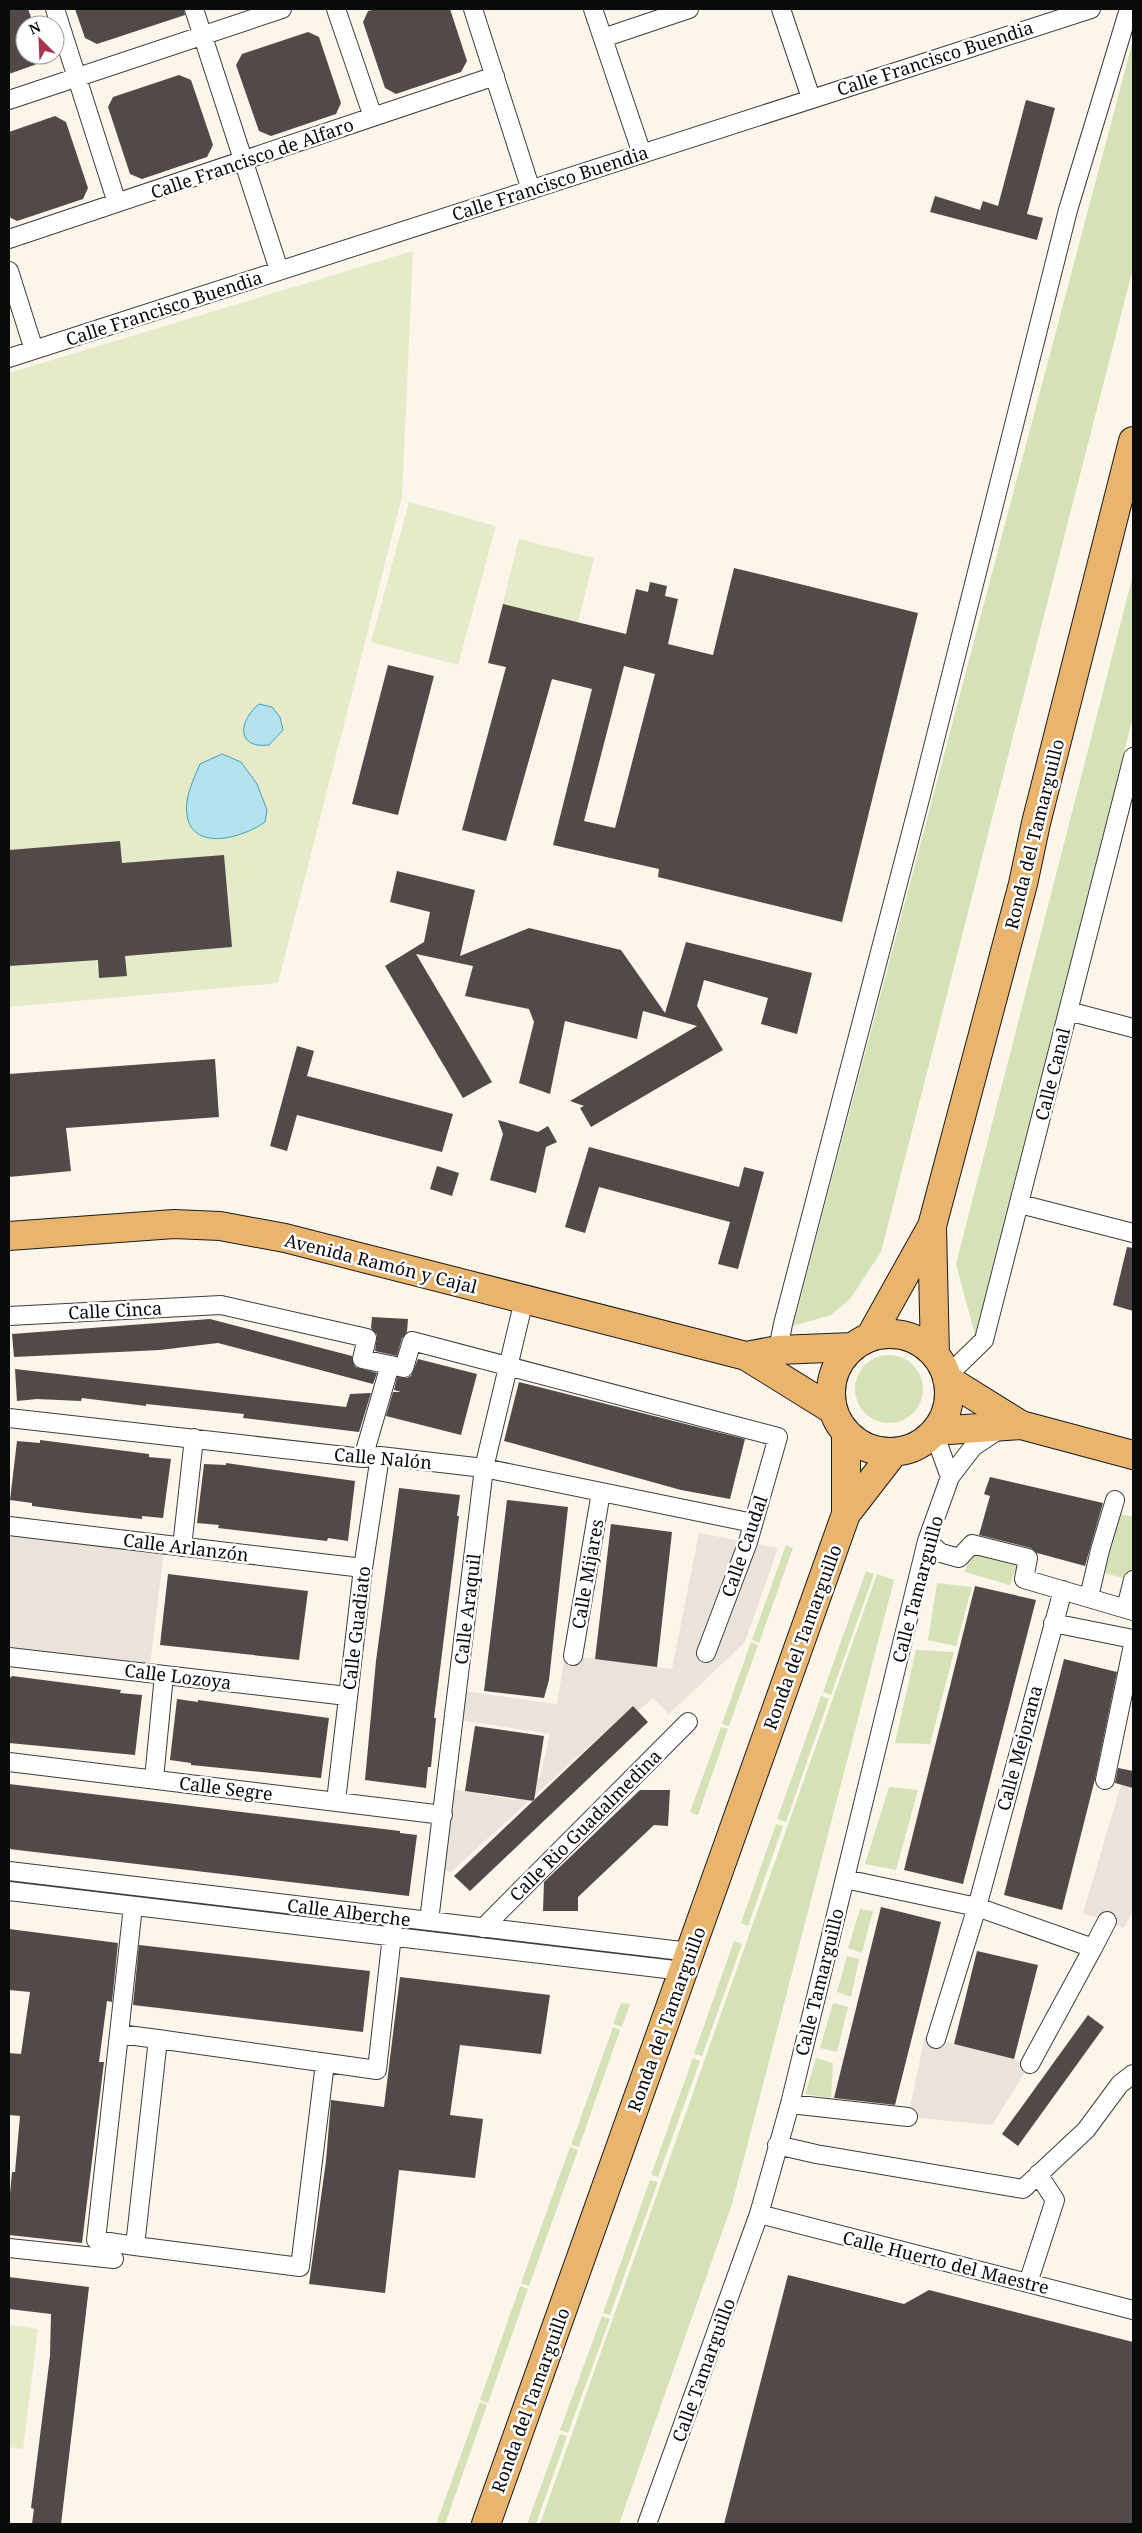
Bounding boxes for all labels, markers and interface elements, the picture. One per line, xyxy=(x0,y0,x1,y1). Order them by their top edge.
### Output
north arrow xyxy=(15,15,65,65)
street label: Calle Francisco Buendia xyxy=(834,15,1036,101)
text: N xyxy=(26,17,43,39)
street label: Calle Francisco de Alfaro xyxy=(147,112,357,204)
street label: Calle Francisco Buendia xyxy=(449,140,651,226)
street label: Calle Francisco Buendia xyxy=(63,265,265,351)
street label: Ronda del Tamarguillo xyxy=(999,736,1069,932)
street label: Calle Canal xyxy=(1029,1025,1075,1123)
street label: Avenida Ramón y Cajal xyxy=(282,1227,480,1299)
street label: Calle Cinca xyxy=(67,1296,163,1324)
street label: Calle Nalón xyxy=(333,1442,433,1474)
street label: Calle Caudal xyxy=(715,1492,773,1600)
street label: Calle Tamarguillo xyxy=(886,1513,948,1665)
street label: Calle Mijares xyxy=(566,1517,608,1631)
street label: Calle Arlanzón xyxy=(122,1527,251,1567)
street label: Ronda del Tamarguillo xyxy=(757,1541,847,1733)
street label: Calle Araquil xyxy=(448,1552,486,1666)
street label: Calle Guadiato xyxy=(336,1565,376,1691)
street label: Calle Lozoya xyxy=(123,1658,233,1694)
street label: Calle Mejorana xyxy=(991,1683,1047,1813)
street label: Calle Rio Guadalmedina xyxy=(504,1744,666,1906)
street label: Calle Segre xyxy=(178,1770,274,1806)
street label: Calle Alberche xyxy=(286,1893,412,1931)
street label: Calle Tamarguillo xyxy=(789,1906,849,2058)
street label: Ronda del Tamarguillo xyxy=(621,1923,711,2115)
street label: Calle Huerto del Maestre xyxy=(840,2225,1052,2299)
street label: Calle Tamarguillo xyxy=(666,2295,740,2445)
street label: Ronda del Tamarguillo xyxy=(485,2304,575,2496)

